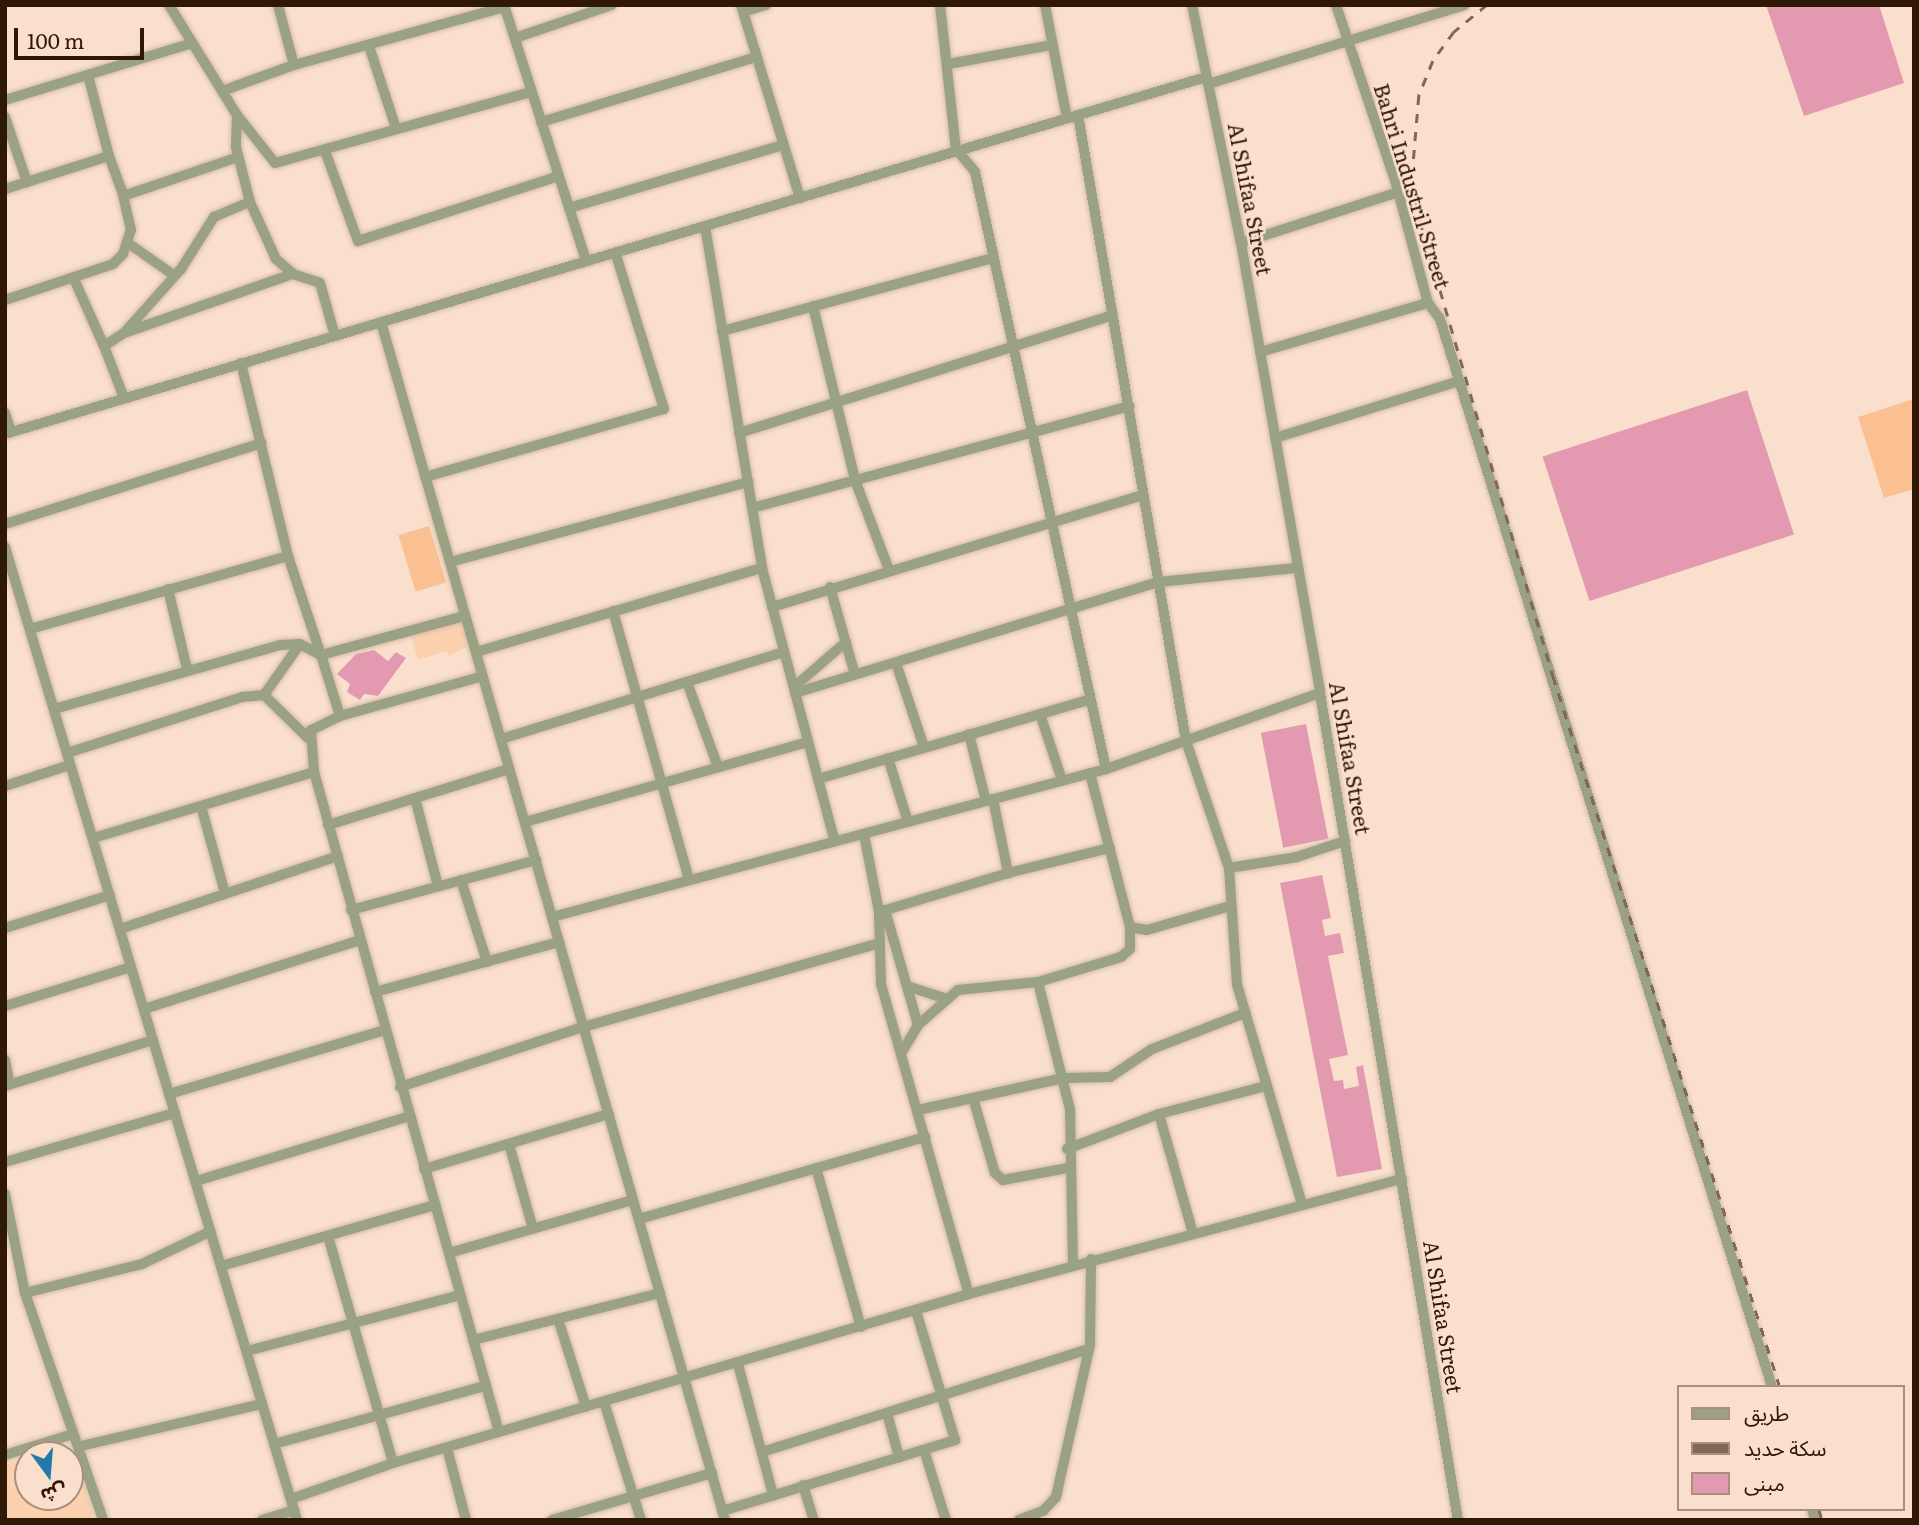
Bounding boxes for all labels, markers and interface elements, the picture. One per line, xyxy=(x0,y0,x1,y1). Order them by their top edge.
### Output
scale bar xyxy=(18,14,147,58)
text: 100 m xyxy=(27,24,84,55)
street label: Bahri Industril Street xyxy=(1370,80,1456,292)
street label: Al Shifaa Street xyxy=(1224,121,1278,277)
street label: Al Shifaa Street xyxy=(1325,680,1377,836)
street label: Al Shifaa Street xyxy=(1419,1239,1469,1395)
legend xyxy=(1678,1385,1905,1511)
text: طريق xyxy=(1744,1396,1789,1427)
text: سكة حديد xyxy=(1744,1431,1827,1462)
north arrow xyxy=(14,1441,84,1511)
text: مبنى xyxy=(1744,1466,1785,1497)
text: ش xyxy=(38,1477,71,1511)

